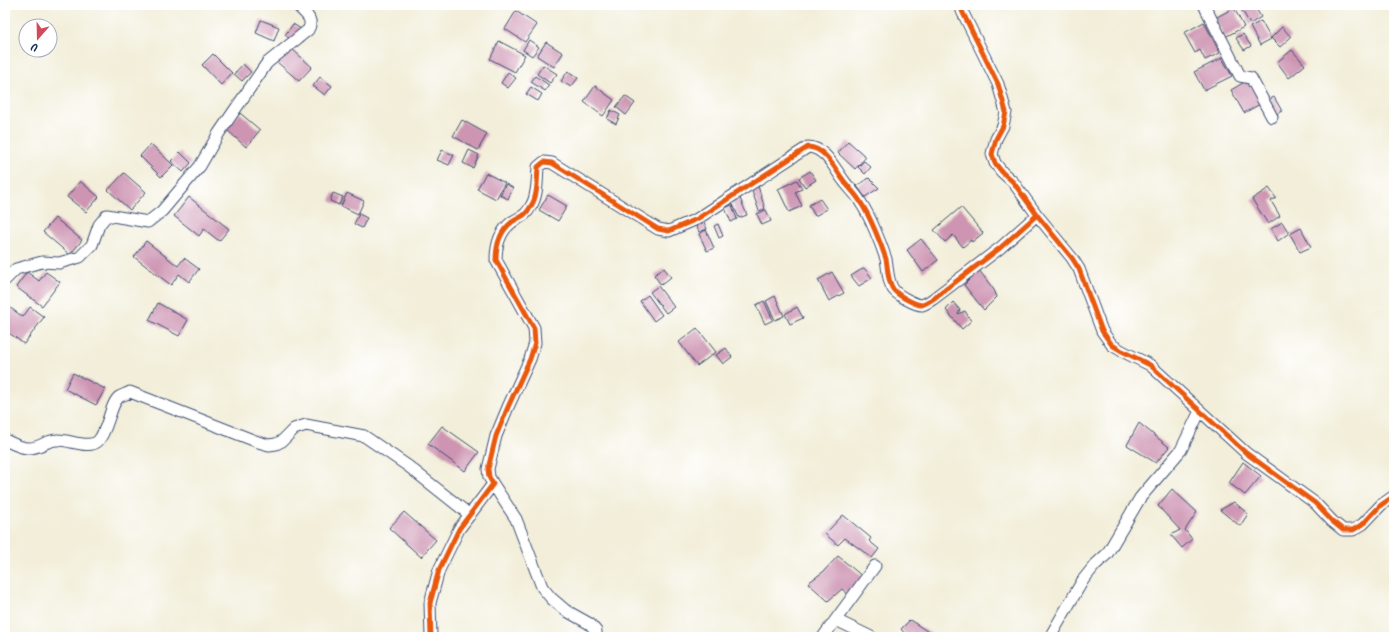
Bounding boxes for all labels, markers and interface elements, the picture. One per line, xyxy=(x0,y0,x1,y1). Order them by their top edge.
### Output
north arrow xyxy=(18,18,58,58)
text: U xyxy=(28,37,41,56)

